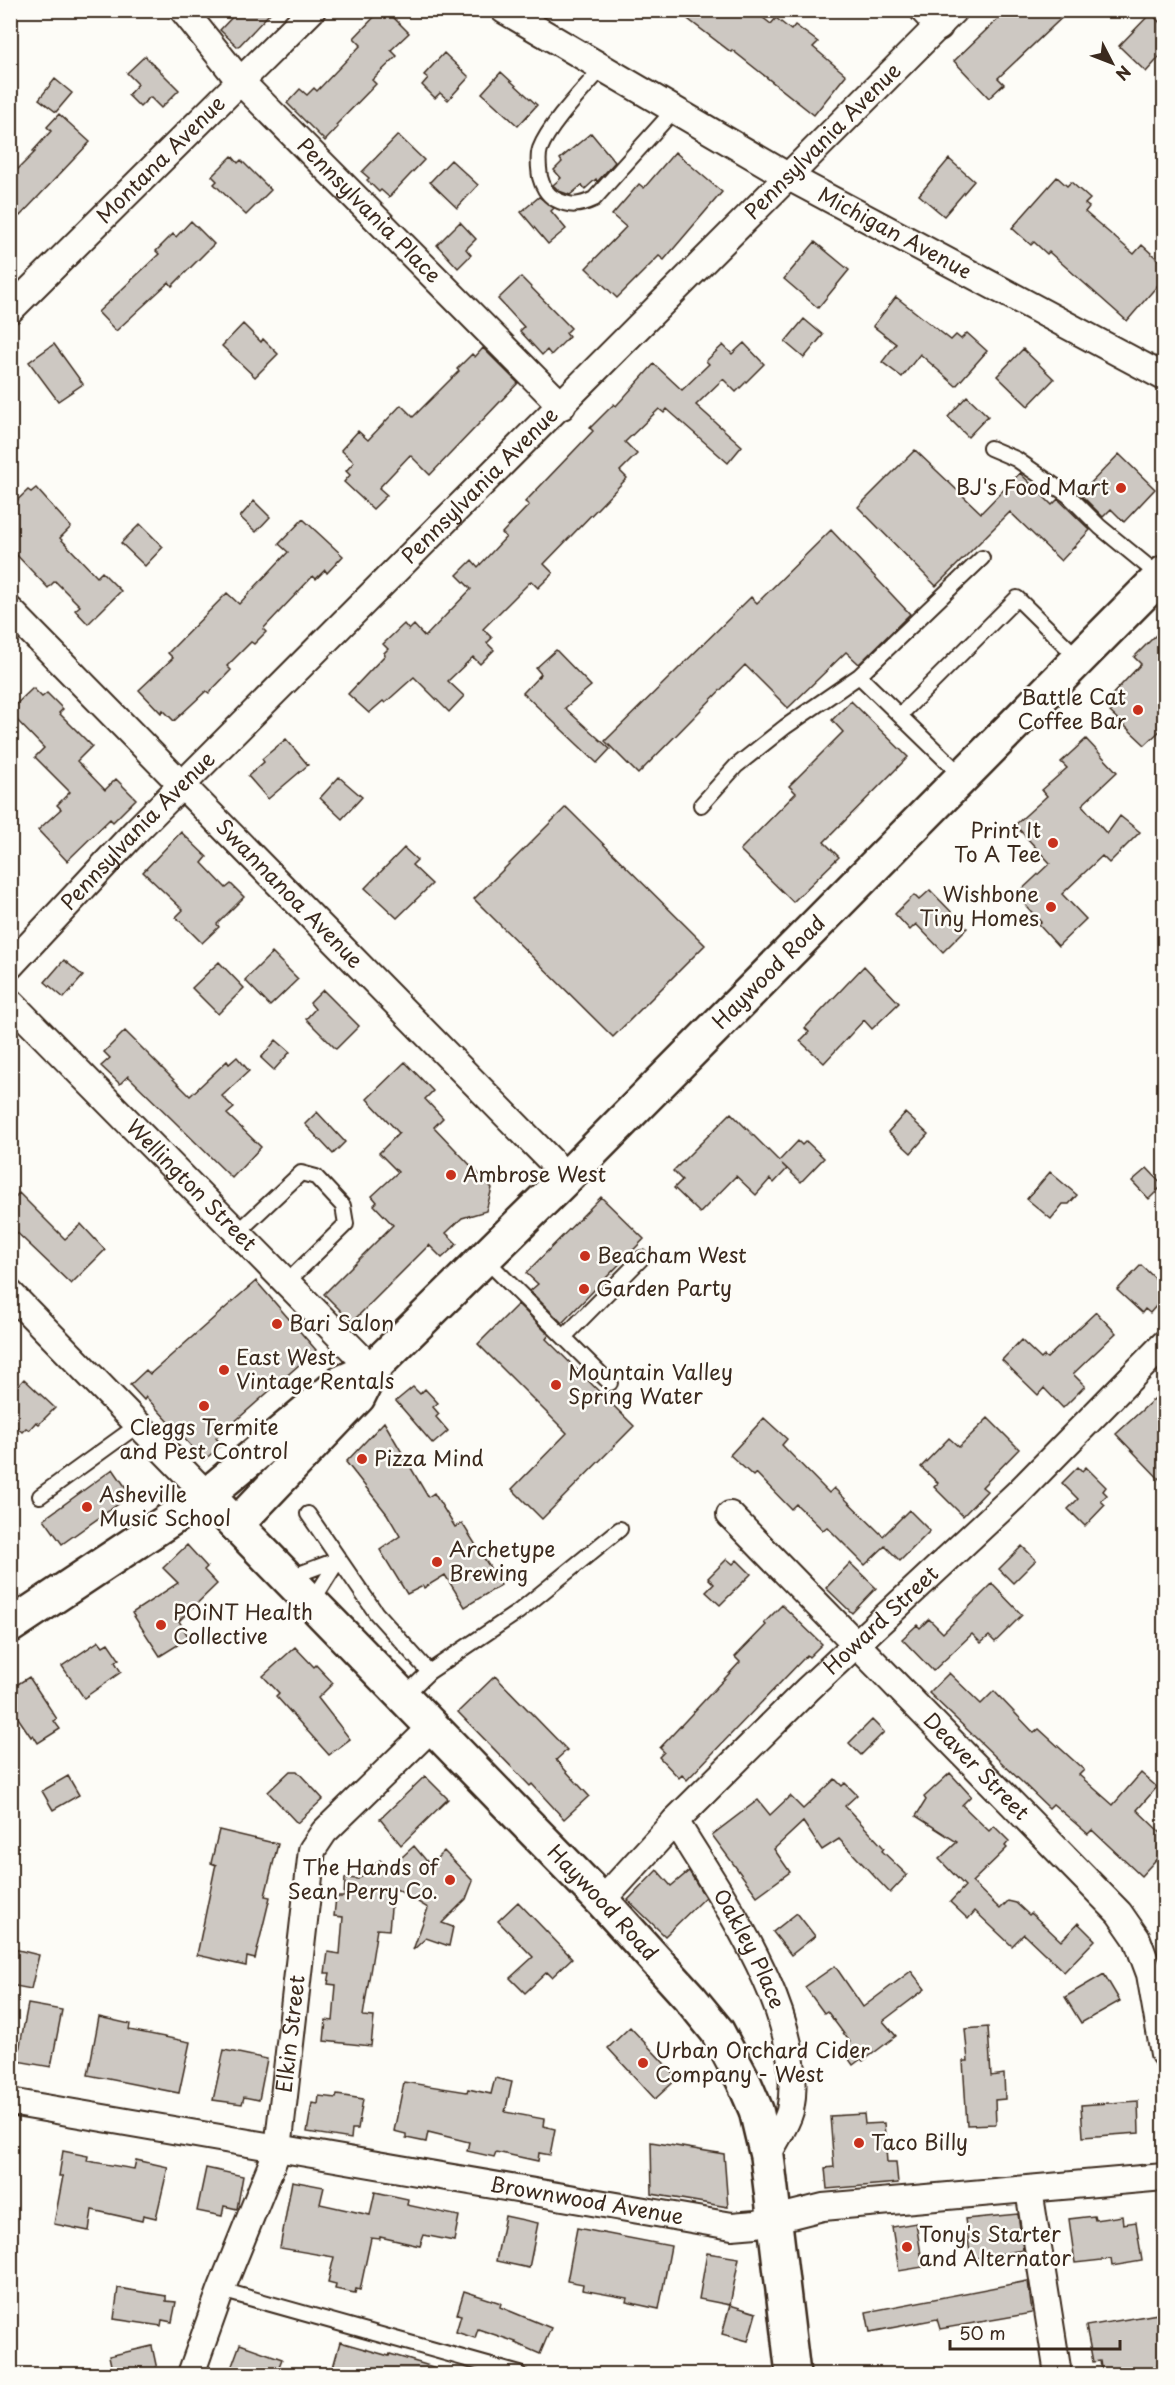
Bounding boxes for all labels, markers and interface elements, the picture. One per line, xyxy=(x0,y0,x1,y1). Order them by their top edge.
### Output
north arrow xyxy=(1082,33,1142,93)
street label: Pennsylvania Avenue xyxy=(736,54,907,226)
text: N xyxy=(1111,61,1137,86)
street label: Montana Avenue xyxy=(88,87,231,230)
street label: Pennsylvania Place xyxy=(291,129,450,290)
street label: Michigan Avenue xyxy=(813,177,978,286)
street label: Pennsylvania Avenue xyxy=(393,398,564,570)
place label: BJ's Food Mart xyxy=(956,470,1109,502)
marker: BJ's Food Mart xyxy=(1114,481,1128,495)
place label: Battle Cat Coffee Bar xyxy=(1018,680,1127,736)
marker: Battle Cat Coffee Bar xyxy=(1131,703,1145,717)
street label: Pennsylvania Avenue xyxy=(52,743,221,917)
street label: Swannanoa Avenue xyxy=(209,810,371,975)
place label: Print It To A Tee xyxy=(954,813,1041,869)
marker: Print It To A Tee xyxy=(1046,836,1060,850)
place label: Wishbone Tiny Homes xyxy=(919,877,1039,933)
marker: Wishbone Tiny Homes xyxy=(1044,900,1058,914)
street label: Haywood Road xyxy=(704,907,832,1035)
street label: Wellington Street xyxy=(120,1111,265,1258)
place label: Ambrose West xyxy=(463,1157,606,1189)
marker: Ambrose West xyxy=(444,1168,458,1182)
place label: Beacham West xyxy=(597,1238,747,1270)
marker: Beacham West xyxy=(578,1249,592,1263)
place label: Garden Party xyxy=(596,1271,732,1303)
marker: Garden Party xyxy=(577,1282,591,1296)
place label: Bari Salon xyxy=(289,1306,394,1338)
marker: Bari Salon xyxy=(270,1317,284,1331)
place label: East West Vintage Rentals xyxy=(236,1340,394,1396)
place label: Mountain Valley Spring Water xyxy=(568,1355,733,1411)
marker: East West Vintage Rentals xyxy=(217,1363,231,1377)
marker: Mountain Valley Spring Water xyxy=(549,1378,563,1392)
marker: Cleggs Termite and Pest Control xyxy=(197,1399,211,1413)
place label: Cleggs Termite and Pest Control xyxy=(119,1410,289,1466)
place label: Pizza Mind xyxy=(374,1441,484,1473)
marker: Pizza Mind xyxy=(355,1452,369,1466)
place label: Asheville Music School xyxy=(99,1477,231,1533)
marker: Asheville Music School xyxy=(80,1500,94,1514)
place label: Archetype Brewing xyxy=(449,1532,555,1588)
marker: Archetype Brewing xyxy=(430,1555,444,1569)
street label: Howard Street xyxy=(815,1557,945,1681)
place label: POiNT Health Collective xyxy=(173,1595,313,1651)
marker: POiNT Health Collective xyxy=(154,1618,168,1632)
street label: Deaver Street xyxy=(917,1704,1038,1827)
street label: Haywood Road xyxy=(541,1836,667,1967)
place label: The Hands of Sean Perry Co. xyxy=(288,1850,440,1906)
marker: The Hands of Sean Perry Co. xyxy=(443,1873,457,1887)
street label: Oakley Place xyxy=(706,1882,795,2013)
street label: Elkin Street xyxy=(267,1973,312,2094)
place label: Urban Orchard Cider Company - West xyxy=(655,2033,870,2089)
marker: Urban Orchard Cider Company - West xyxy=(636,2056,650,2070)
place label: Taco Billy xyxy=(871,2125,968,2157)
marker: Taco Billy xyxy=(852,2136,866,2150)
street label: Brownwood Avenue xyxy=(488,2167,686,2231)
place label: Tony's Starter and Alternator xyxy=(919,2217,1071,2273)
marker: Tony's Starter and Alternator xyxy=(900,2240,914,2254)
scale bar xyxy=(950,2313,1120,2351)
text: 50 m xyxy=(959,2319,1006,2346)

